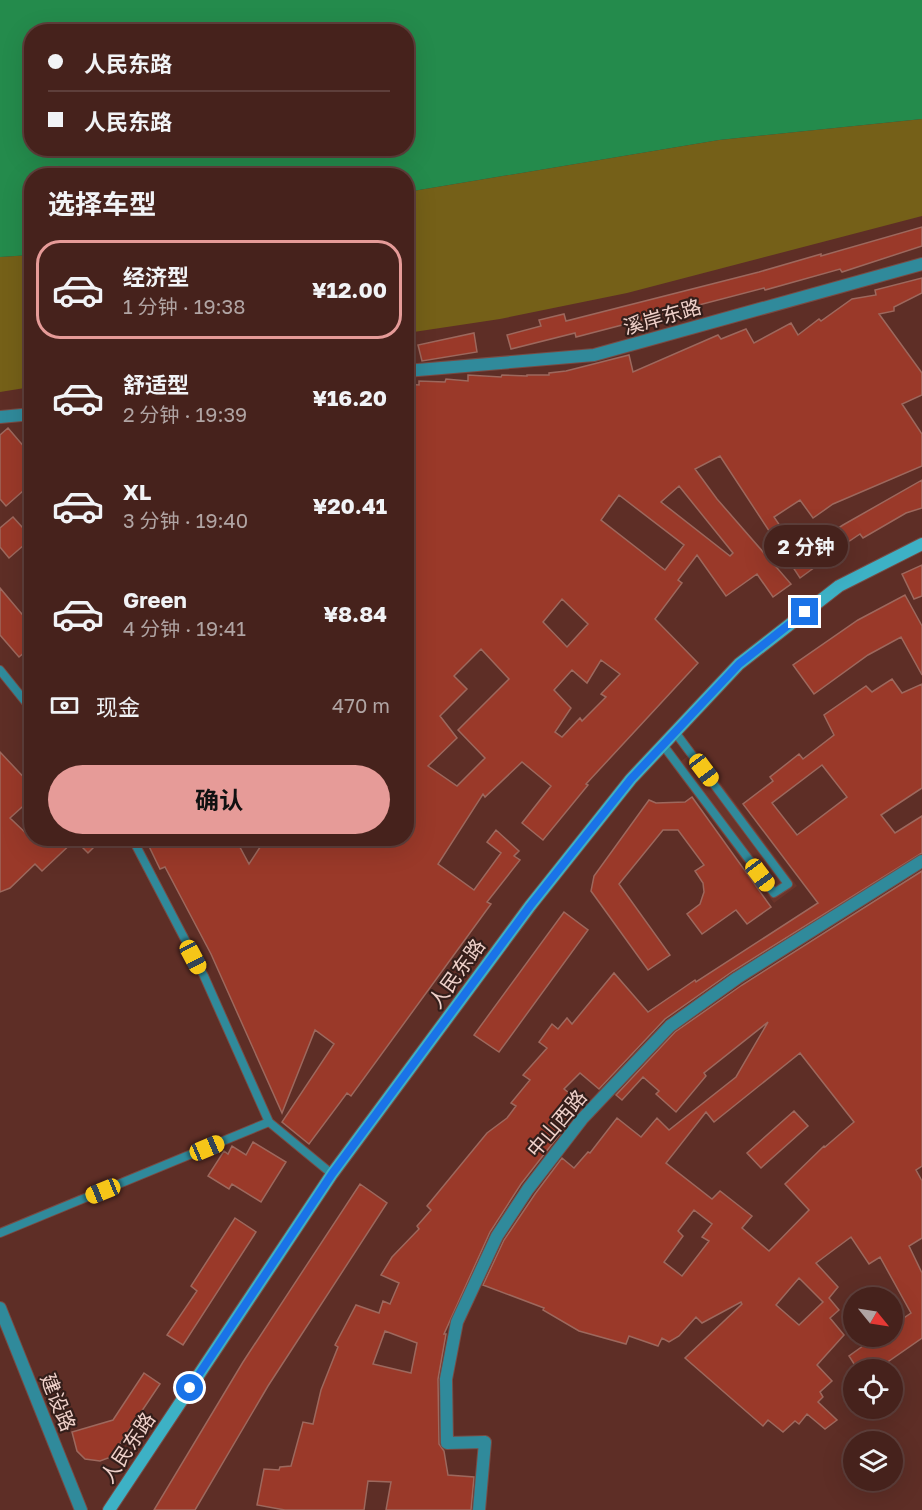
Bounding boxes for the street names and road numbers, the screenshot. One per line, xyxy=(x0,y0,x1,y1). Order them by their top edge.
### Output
street label: 溪岸东路 xyxy=(620,293,704,339)
street label: 人民东路 xyxy=(423,934,489,1012)
street label: 中山西路 xyxy=(521,1085,591,1161)
street label: 建设路 xyxy=(37,1370,81,1434)
street label: 人民东路 xyxy=(95,1407,159,1487)

